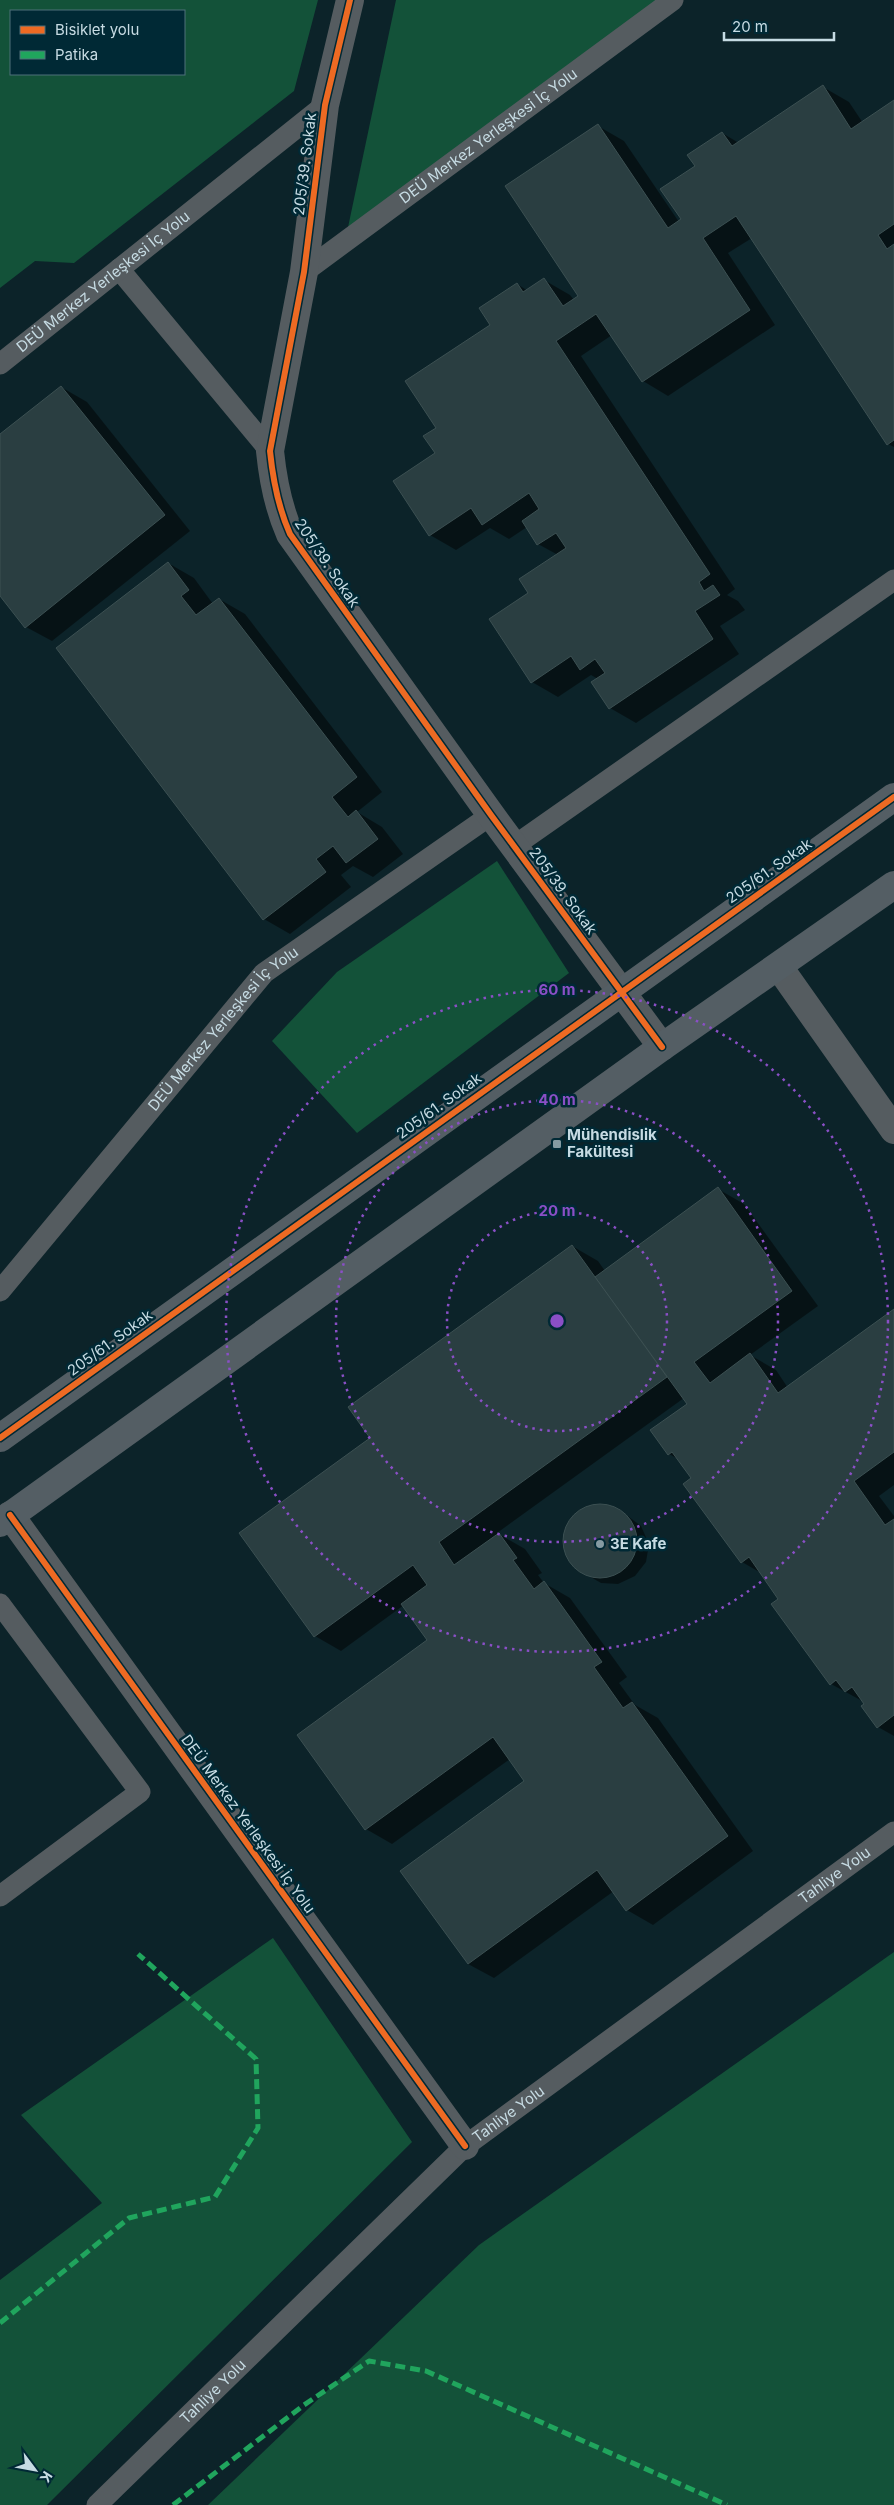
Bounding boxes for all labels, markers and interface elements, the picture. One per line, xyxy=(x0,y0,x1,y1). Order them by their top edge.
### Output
legend xyxy=(10,10,185,75)
scale bar xyxy=(724,10,834,42)
text: 20 m xyxy=(732,17,768,36)
text: Bisiklet yolu xyxy=(55,20,139,39)
text: Patika xyxy=(55,45,98,64)
street label: DEÜ Merkez Yerleşkesi İç Yolu xyxy=(395,64,581,208)
street label: 205/39. Sokak xyxy=(289,111,320,216)
street label: DEÜ Merkez Yerleşkesi İç Yolu xyxy=(12,207,193,356)
street label: 205/39. Sokak xyxy=(291,515,365,612)
street label: 205/61. Sokak xyxy=(722,834,816,907)
street label: 205/39. Sokak xyxy=(525,843,602,939)
street label: DEÜ Merkez Yerleşkesi İç Yolu xyxy=(144,942,302,1114)
text: 60 m xyxy=(538,980,576,999)
street label: 205/61. Sokak xyxy=(392,1068,486,1143)
text: 40 m xyxy=(538,1090,576,1109)
place label: Mühendislik Fakültesi xyxy=(567,1125,657,1161)
marker: Mühendislik Fakültesi xyxy=(551,1138,563,1150)
text: 20 m xyxy=(539,1201,575,1220)
street label: 205/61. Sokak xyxy=(63,1305,157,1380)
centre of rings xyxy=(548,1312,566,1330)
place label: 3E Kafe xyxy=(610,1534,666,1553)
marker: 3E Kafe xyxy=(594,1538,606,1550)
street label: DEÜ Merkez Yerleşkesi İç Yolu xyxy=(177,1731,320,1917)
street label: Tahliye Yolu xyxy=(794,1842,874,1908)
street label: Tahliye Yolu xyxy=(468,2081,548,2146)
street label: Tahliye Yolu xyxy=(176,2355,250,2428)
north arrow xyxy=(10,2445,60,2495)
text: K xyxy=(37,2468,56,2486)

